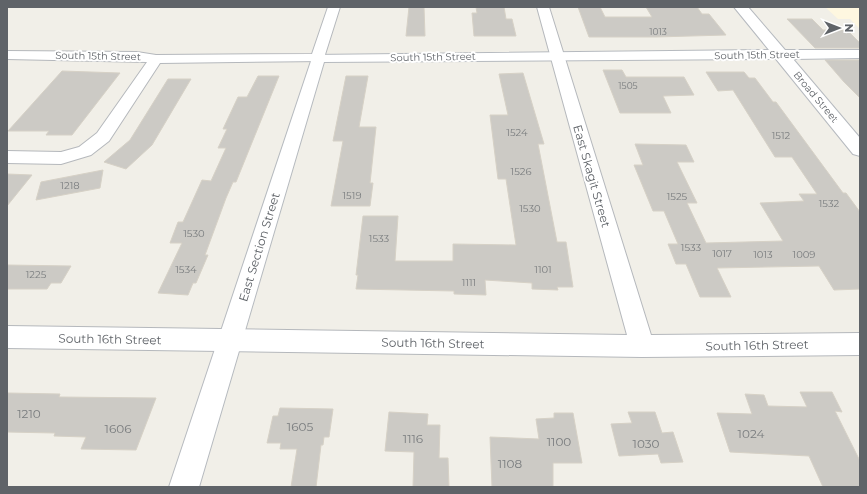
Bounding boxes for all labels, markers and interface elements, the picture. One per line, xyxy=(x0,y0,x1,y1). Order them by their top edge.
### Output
north arrow xyxy=(819,8,859,48)
text: N xyxy=(842,24,856,32)
house number: 1013 xyxy=(649,26,667,37)
street label: South 15th Street xyxy=(714,48,800,62)
street label: South 15th Street xyxy=(55,49,141,63)
street label: South 15th Street xyxy=(390,50,476,64)
street label: Broad Street xyxy=(791,69,841,125)
house number: 1505 xyxy=(618,80,638,91)
street label: East Skagit Street xyxy=(570,123,614,229)
house number: 1524 xyxy=(506,126,528,139)
house number: 1512 xyxy=(772,129,791,142)
house number: 1526 xyxy=(511,165,531,178)
house number: 1218 xyxy=(60,179,80,192)
house number: 1519 xyxy=(343,189,361,202)
street label: East Section Street xyxy=(235,190,283,303)
house number: 1525 xyxy=(667,190,688,203)
house number: 1532 xyxy=(819,197,840,210)
house number: 1530 xyxy=(519,202,541,215)
house number: 1530 xyxy=(183,227,205,240)
house number: 1533 xyxy=(369,232,390,245)
house number: 1533 xyxy=(681,241,702,254)
house number: 1017 xyxy=(712,247,732,260)
house number: 1013 xyxy=(753,248,773,261)
house number: 1009 xyxy=(793,248,815,261)
house number: 1534 xyxy=(175,263,197,276)
house number: 1101 xyxy=(534,263,552,276)
house number: 1225 xyxy=(26,268,47,281)
house number: 1111 xyxy=(462,276,476,289)
street label: South 16th Street xyxy=(58,331,162,347)
street label: South 16th Street xyxy=(381,335,485,351)
street label: South 16th Street xyxy=(705,337,809,353)
house number: 1210 xyxy=(17,406,41,421)
house number: 1605 xyxy=(287,419,313,434)
house number: 1606 xyxy=(105,421,131,436)
house number: 1024 xyxy=(738,426,764,441)
house number: 1116 xyxy=(403,431,423,446)
house number: 1100 xyxy=(547,434,571,449)
house number: 1030 xyxy=(633,436,659,451)
house number: 1108 xyxy=(498,456,522,471)

